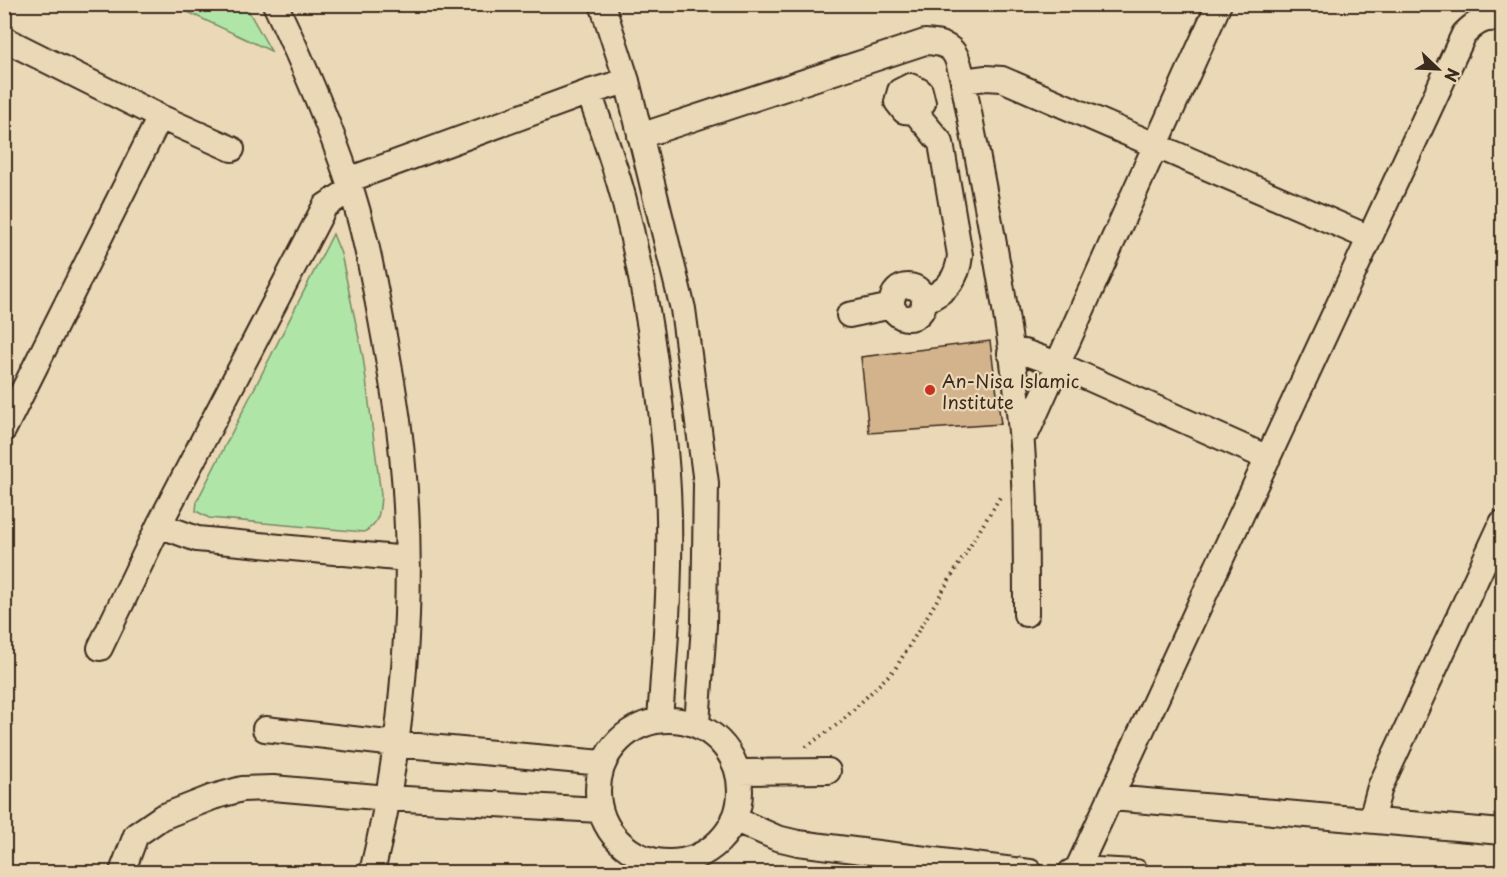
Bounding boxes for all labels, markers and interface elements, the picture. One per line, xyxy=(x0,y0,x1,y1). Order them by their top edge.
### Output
north arrow xyxy=(1408,39,1468,99)
text: N xyxy=(1439,65,1466,86)
place label: An-Nisa Islamic Institute xyxy=(942,367,1079,415)
marker: An-Nisa Islamic Institute xyxy=(923,383,937,397)

